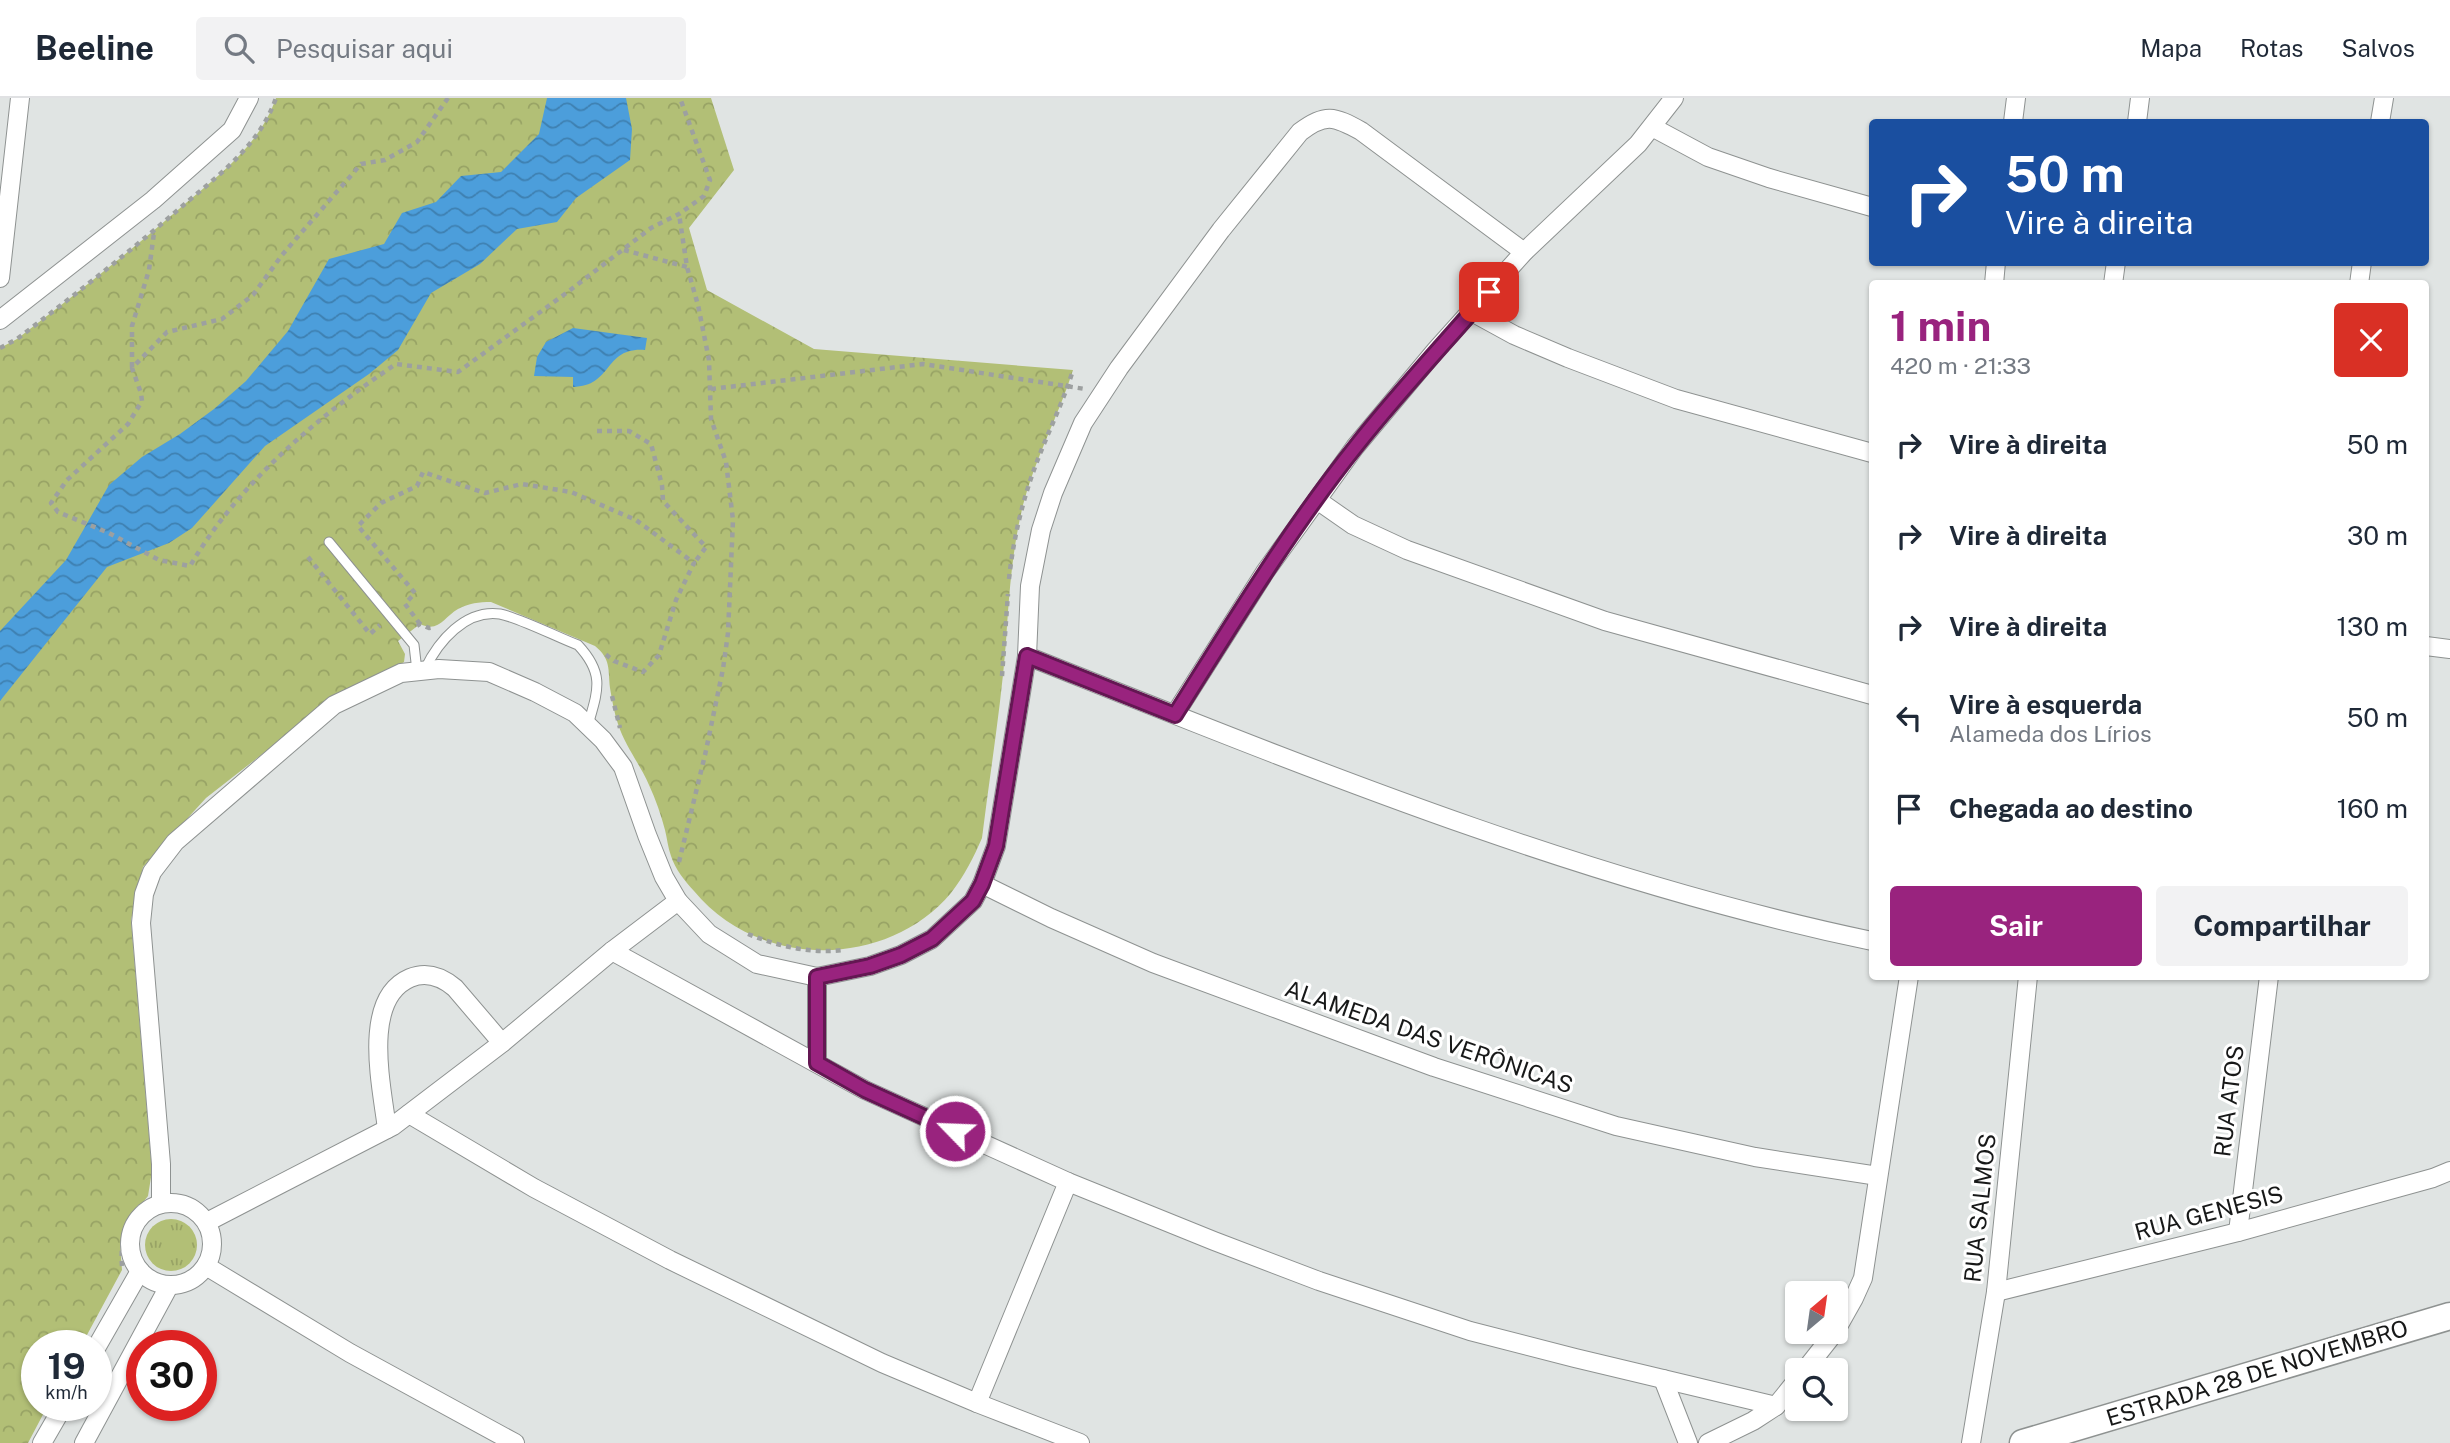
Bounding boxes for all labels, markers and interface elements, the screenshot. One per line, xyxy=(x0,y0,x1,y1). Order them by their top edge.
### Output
search box xyxy=(196,17,686,80)
text: Beeline xyxy=(35,29,154,67)
icon: search xyxy=(220,29,258,67)
text: Pesquisar aqui xyxy=(276,33,453,64)
text: Mapa xyxy=(2140,34,2202,62)
text: Rotas xyxy=(2240,34,2303,62)
text: Salvos xyxy=(2341,34,2415,62)
text: 50 m xyxy=(2005,145,2125,203)
icon: right xyxy=(1890,147,1981,238)
text: Vire à direita xyxy=(2005,204,2193,241)
pin xyxy=(1459,262,1519,322)
icon: arrive xyxy=(1470,273,1508,311)
text: 1 min xyxy=(1890,301,1991,350)
button: close xyxy=(2334,303,2408,377)
text: 420 m · 21:33 xyxy=(1890,352,2031,379)
icon: right xyxy=(1890,426,1928,464)
text: Vire à direita xyxy=(1949,429,2107,460)
text: 50 m xyxy=(2347,429,2408,460)
icon: right xyxy=(1890,517,1928,555)
text: Vire à direita xyxy=(1949,520,2107,551)
text: 30 m xyxy=(2347,520,2408,551)
icon: right xyxy=(1890,608,1928,646)
text: Vire à direita xyxy=(1949,611,2107,642)
text: 130 m xyxy=(2336,611,2408,642)
text: Vire à esquerda xyxy=(1949,689,2142,720)
icon: left xyxy=(1890,699,1928,737)
text: 50 m xyxy=(2347,702,2408,733)
text: Alameda dos Lírios xyxy=(1949,720,2152,747)
icon: arrive xyxy=(1890,790,1928,828)
text: Chegada ao destino xyxy=(1949,793,2193,824)
text: 160 m xyxy=(2337,793,2408,824)
button: Sair xyxy=(1890,886,2142,966)
button: Compartilhar xyxy=(2156,886,2408,966)
street label: ALAMEDA DAS VERÔNICAS xyxy=(1282,974,1577,1099)
street label: RUA ATOS xyxy=(2208,1044,2249,1158)
position arrow xyxy=(918,1094,992,1168)
street label: RUA SALMOS xyxy=(1958,1132,2001,1284)
street label: RUA GENESIS xyxy=(2132,1180,2286,1245)
north arrow xyxy=(1785,1281,1848,1344)
map controls xyxy=(1785,1281,1848,1421)
street label: ESTRADA 28 DE NOVEMBRO xyxy=(2103,1314,2411,1431)
speed limit sign: 30 xyxy=(126,1330,217,1421)
text: 19 xyxy=(47,1346,86,1387)
button: search xyxy=(1785,1358,1848,1421)
text: km/h xyxy=(45,1382,88,1403)

